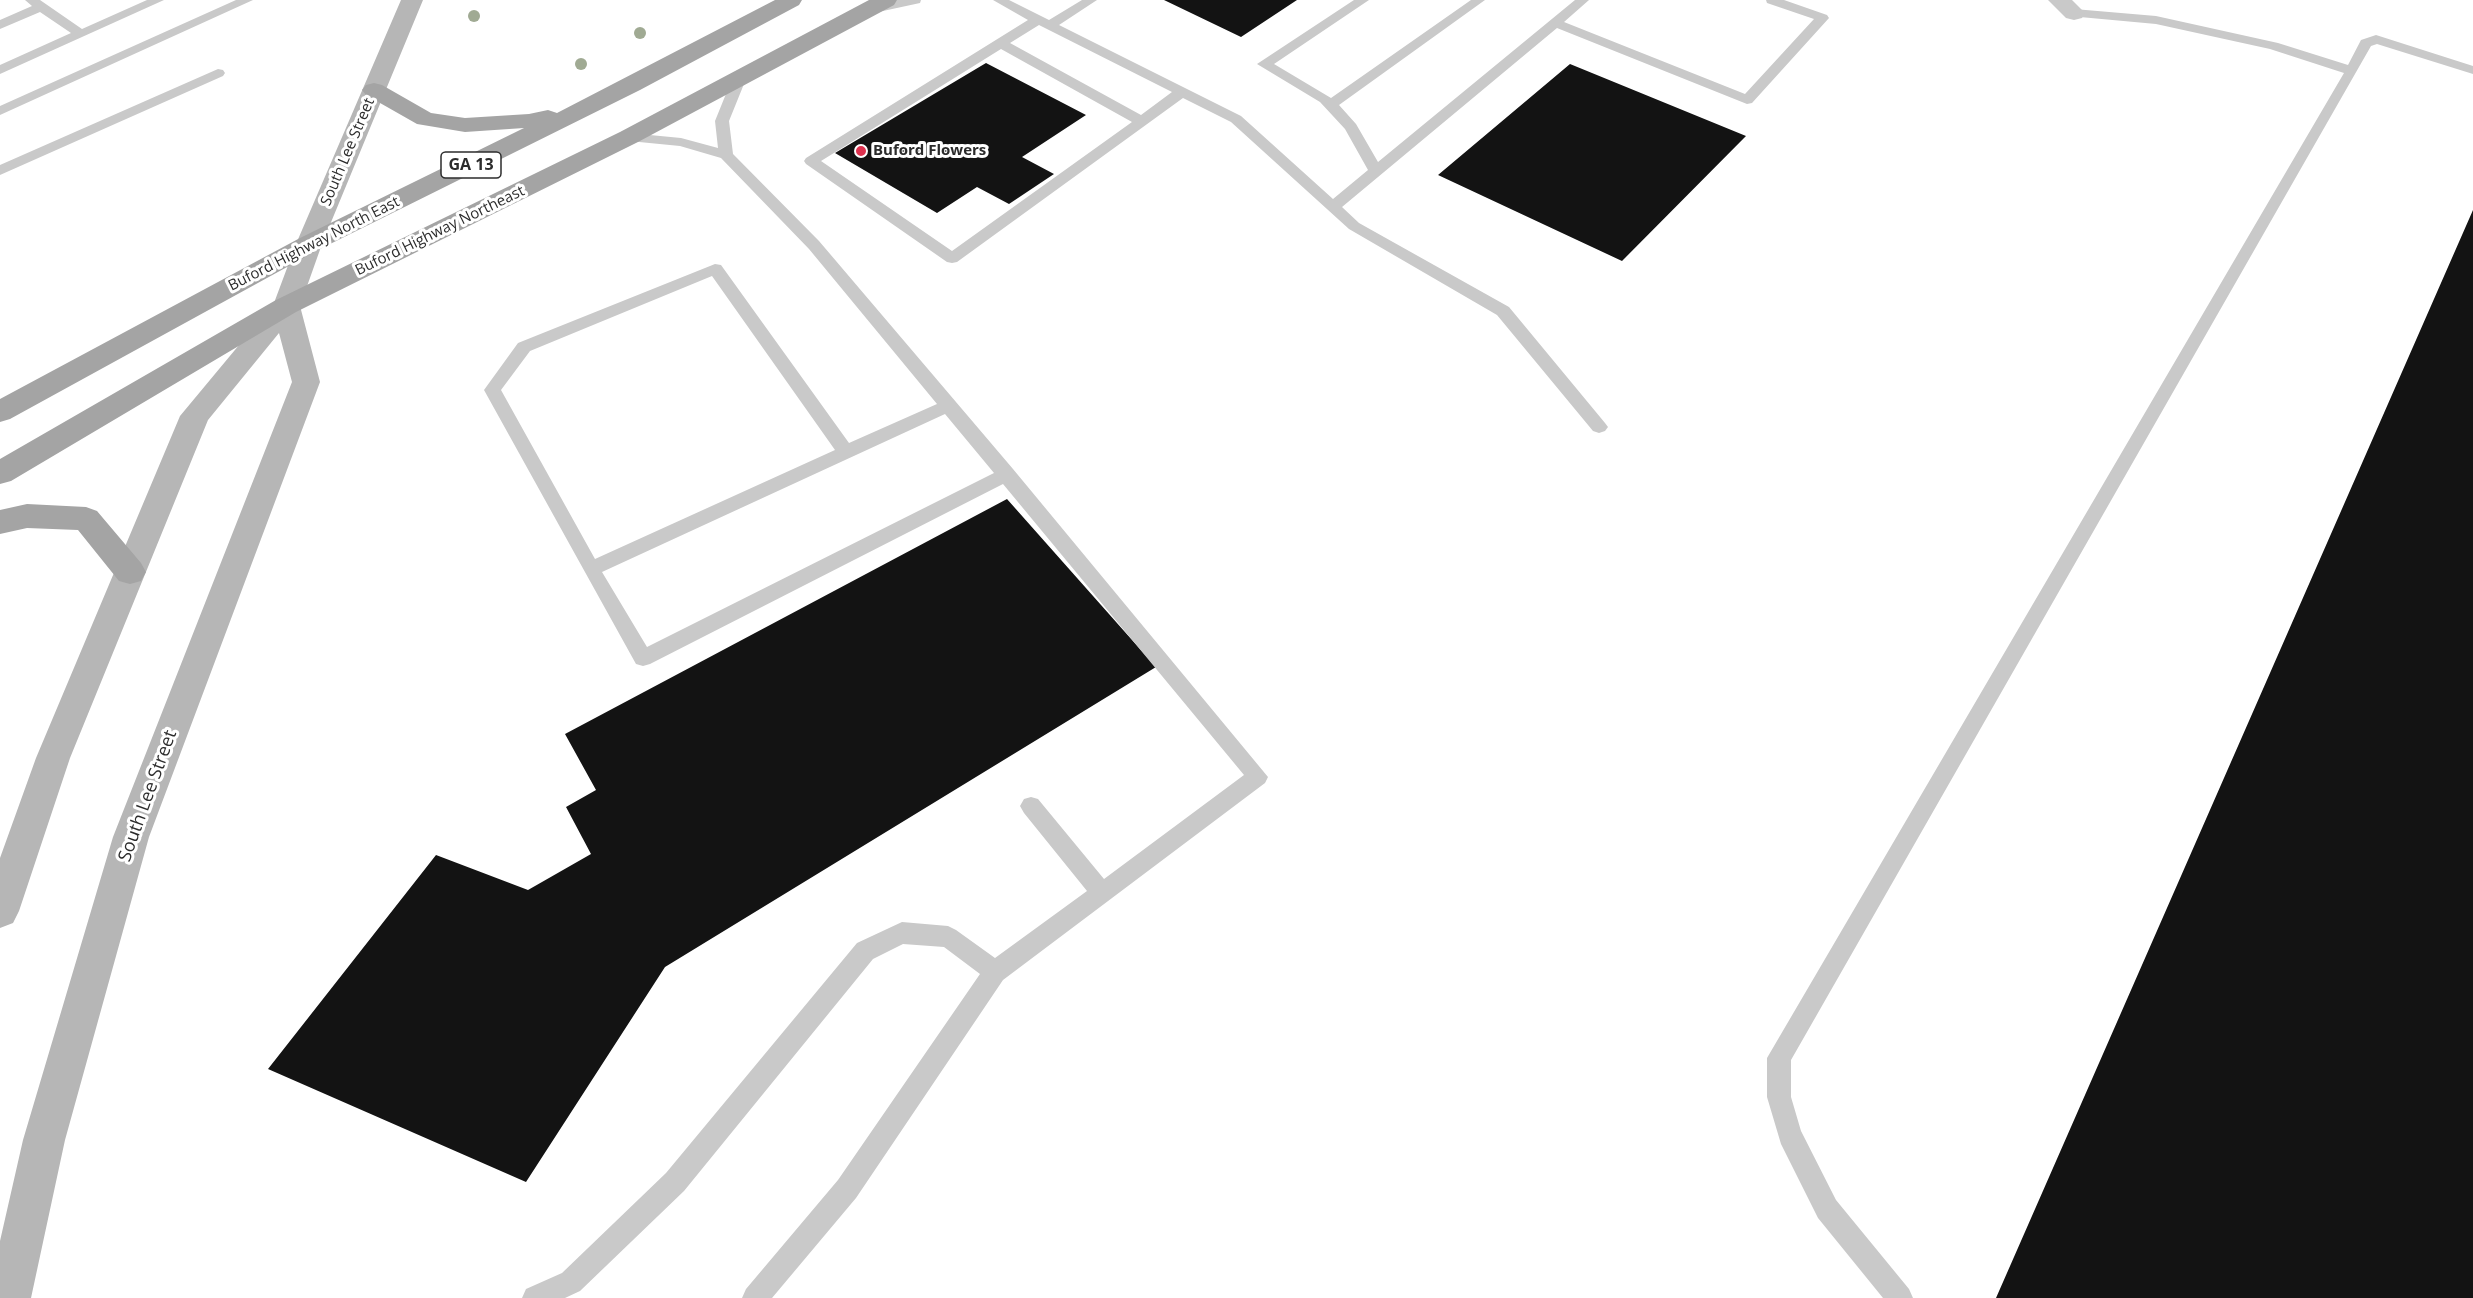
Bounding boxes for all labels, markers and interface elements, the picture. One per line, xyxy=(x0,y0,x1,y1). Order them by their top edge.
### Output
street label: South Lee Street xyxy=(317,95,379,209)
place label: Buford Flowers xyxy=(873,142,986,160)
marker: Buford Flowers xyxy=(854,144,868,158)
road number: GA 13 xyxy=(441,152,501,178)
street label: Buford Highway Northeast xyxy=(352,182,528,280)
street label: Buford Highway North East xyxy=(225,193,403,295)
street label: South Lee Street xyxy=(114,727,182,865)

